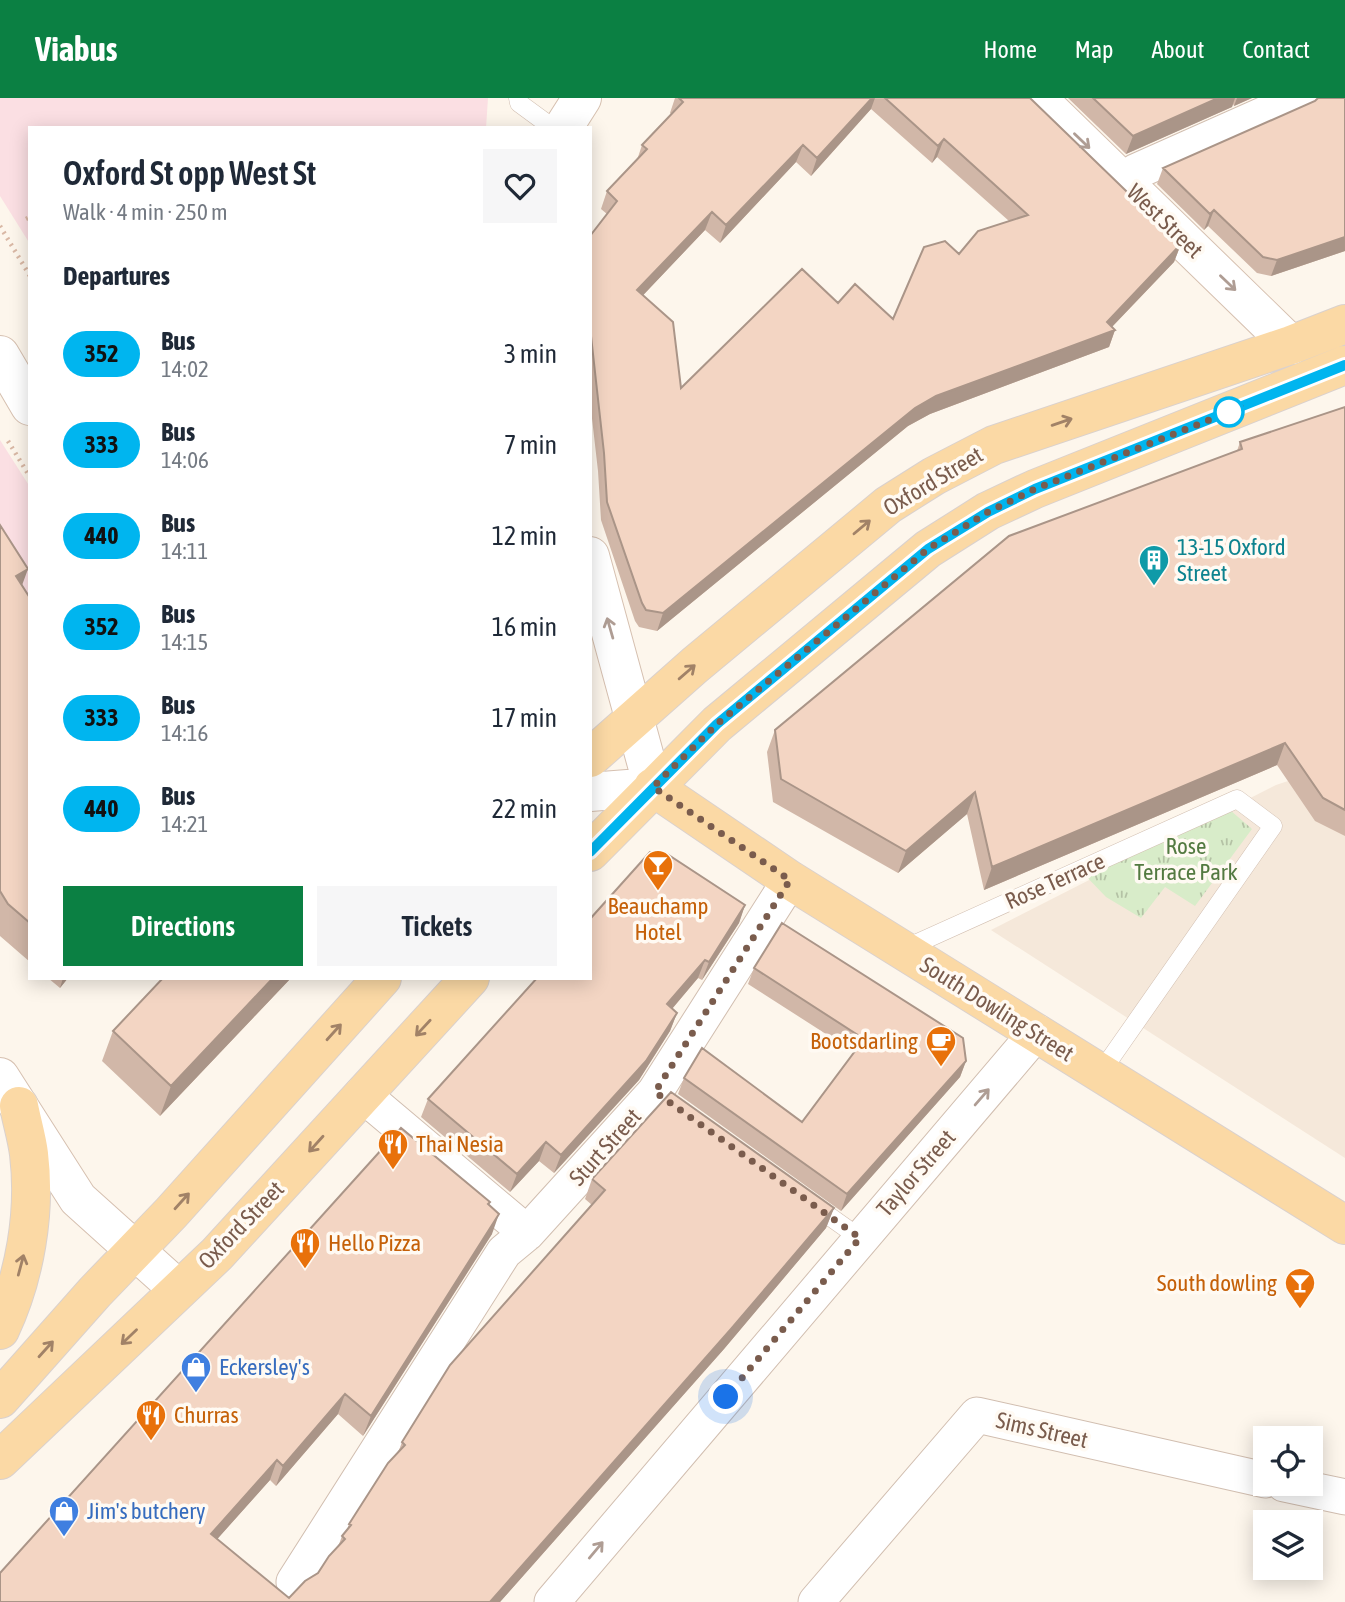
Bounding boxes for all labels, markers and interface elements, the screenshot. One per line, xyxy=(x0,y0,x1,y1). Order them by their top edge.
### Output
text: Viabus xyxy=(35,30,117,68)
text: Home xyxy=(983,36,1037,63)
text: Map xyxy=(1075,36,1113,63)
text: About xyxy=(1151,36,1204,63)
text: Contact xyxy=(1242,36,1310,63)
one-way arrow xyxy=(1073,133,1090,150)
button: heart xyxy=(483,149,557,223)
text: Oxford St opp West St xyxy=(63,154,316,192)
street label: West Street xyxy=(1122,179,1208,263)
text: Walk · 4 min · 250 m xyxy=(63,199,227,225)
text: Departures xyxy=(63,261,170,291)
one-way arrow xyxy=(1219,274,1236,291)
text: Bus xyxy=(161,326,195,356)
text: 3 min xyxy=(504,339,557,369)
text: 352 xyxy=(85,340,118,367)
text: 14:02 xyxy=(161,356,209,382)
unlabelled marker xyxy=(1214,397,1244,427)
one-way arrow xyxy=(1050,415,1072,427)
text: Bus xyxy=(161,417,195,447)
text: 7 min xyxy=(504,430,557,460)
text: 333 xyxy=(85,431,118,458)
street label: Oxford Street xyxy=(879,441,987,521)
text: 14:06 xyxy=(161,447,209,473)
text: Bus xyxy=(161,508,195,538)
one-way arrow xyxy=(852,519,870,535)
text: 12 min xyxy=(492,521,557,551)
text: 440 xyxy=(85,522,118,549)
place label: 13-15 Oxford Street xyxy=(1177,534,1286,586)
text: 14:11 xyxy=(161,538,208,564)
building icon: 13-15 Oxford Street xyxy=(1137,543,1171,587)
text: Bus xyxy=(161,599,195,629)
text: 16 min xyxy=(492,612,557,642)
text: 352 xyxy=(85,613,118,640)
one-way arrow xyxy=(603,617,616,639)
text: 14:15 xyxy=(161,629,208,655)
one-way arrow xyxy=(678,664,696,680)
text: Bus xyxy=(161,690,195,720)
text: 17 min xyxy=(492,703,557,733)
text: 333 xyxy=(85,704,118,731)
text: 14:16 xyxy=(161,720,208,746)
text: Bus xyxy=(161,781,195,811)
text: 22 min xyxy=(492,794,557,824)
text: 440 xyxy=(85,795,118,822)
text: 14:21 xyxy=(161,811,208,837)
park label: Rose Terrace Park xyxy=(1134,833,1238,885)
bar icon: Beauchamp Hotel xyxy=(641,848,675,892)
street label: Rose Terrace xyxy=(1001,848,1109,914)
button: Directions xyxy=(63,886,303,966)
button: Tickets xyxy=(317,886,557,966)
place label: Beauchamp Hotel xyxy=(608,893,708,945)
street label: South Dowling Street xyxy=(916,951,1078,1067)
one-way arrow xyxy=(415,1019,432,1036)
one-way arrow xyxy=(326,1023,342,1041)
cafe icon: Bootsdarling xyxy=(924,1024,958,1068)
place label: Bootsdarling xyxy=(810,1028,918,1054)
one-way arrow xyxy=(974,1088,990,1106)
street label: Sturt Street xyxy=(564,1103,646,1191)
street label: Taylor Street xyxy=(872,1125,960,1221)
restaurant icon: Thai Nesia xyxy=(376,1127,410,1171)
place label: Thai Nesia xyxy=(416,1131,504,1157)
one-way arrow xyxy=(308,1135,325,1152)
street label: Oxford Street xyxy=(193,1176,289,1274)
one-way arrow xyxy=(174,1192,190,1210)
restaurant icon: Hello Pizza xyxy=(288,1226,322,1270)
place label: Hello Pizza xyxy=(328,1230,421,1256)
one-way arrow xyxy=(15,1254,28,1277)
bar icon: South dowling xyxy=(1283,1266,1317,1310)
place label: South dowling xyxy=(1157,1270,1277,1296)
one-way arrow xyxy=(121,1328,138,1345)
one-way arrow xyxy=(38,1340,54,1358)
shop icon: Eckersley's xyxy=(179,1350,213,1394)
place label: Eckersley's xyxy=(219,1354,310,1380)
your location xyxy=(708,1379,743,1414)
restaurant icon: Churras xyxy=(134,1398,168,1442)
place label: Churras xyxy=(174,1402,239,1428)
street label: Sims Street xyxy=(994,1407,1090,1453)
map controls xyxy=(1253,1426,1323,1580)
button: locate xyxy=(1253,1426,1323,1496)
shop icon: Jim's butchery xyxy=(47,1494,81,1538)
place label: Jim's butchery xyxy=(87,1498,206,1524)
button: layers xyxy=(1253,1510,1323,1580)
one-way arrow xyxy=(588,1541,604,1559)

